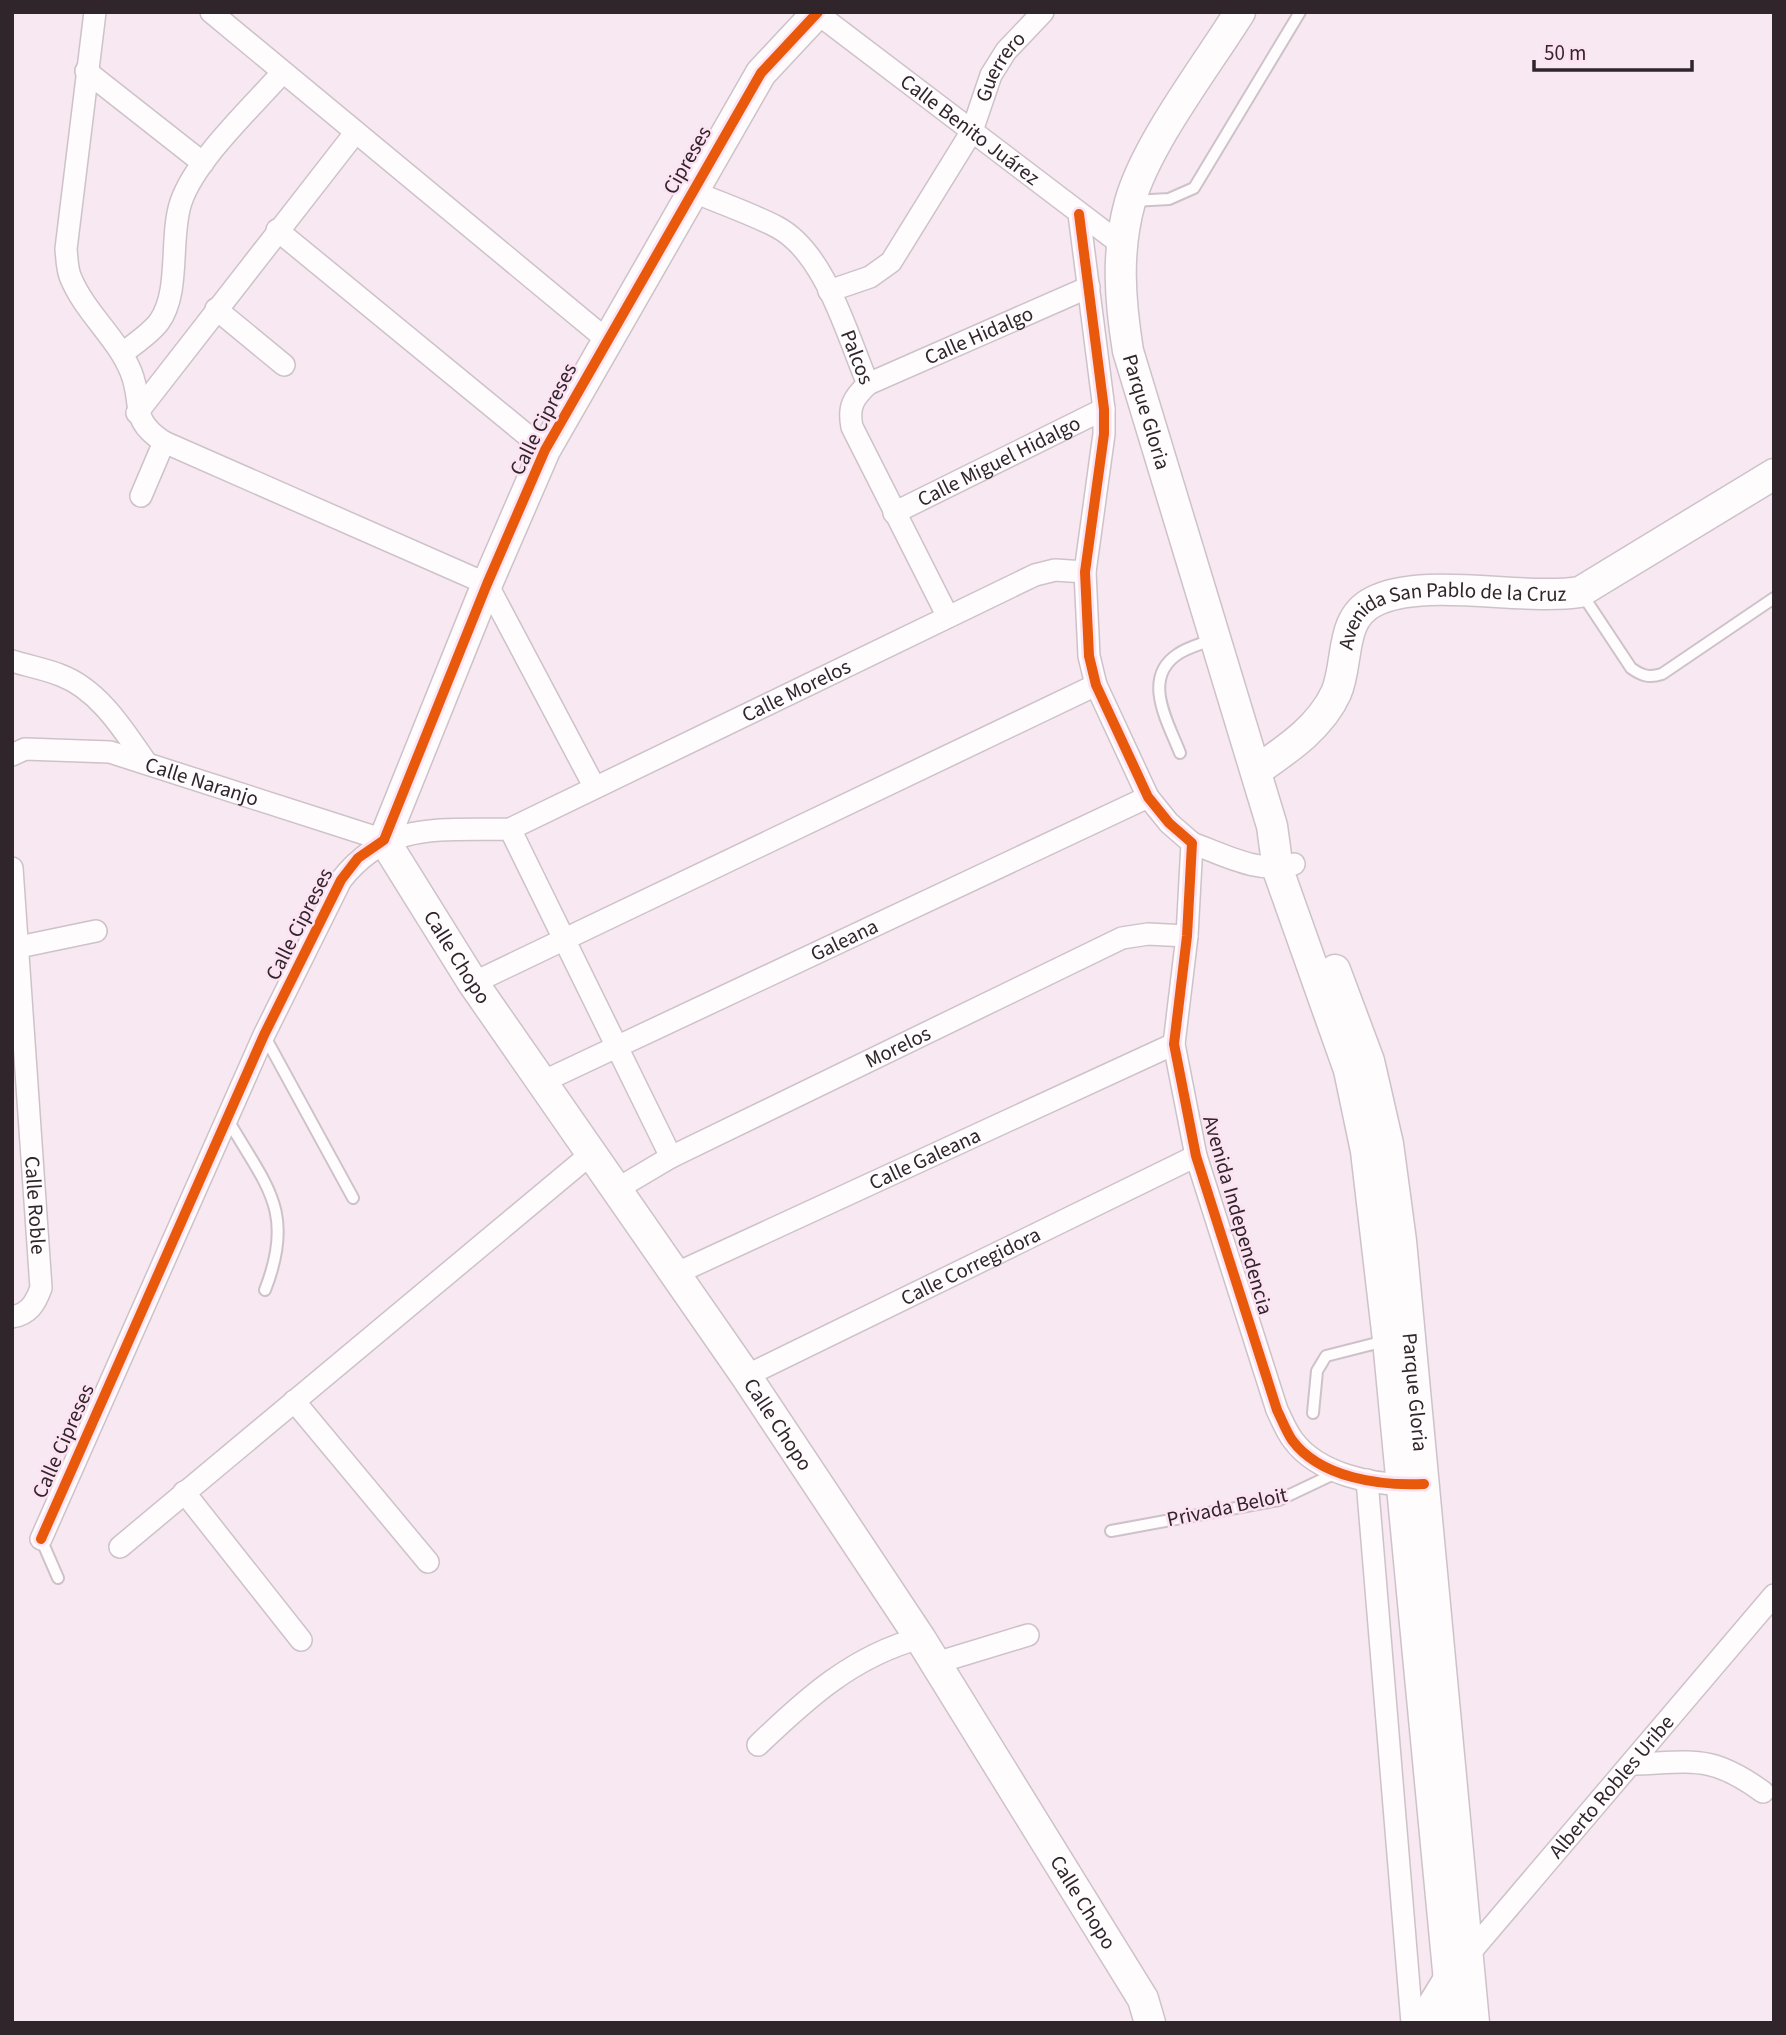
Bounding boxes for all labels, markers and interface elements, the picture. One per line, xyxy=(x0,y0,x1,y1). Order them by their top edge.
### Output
street label: Guerrero xyxy=(968,24,1032,106)
scale bar xyxy=(1534,28,1692,72)
text: 50 m xyxy=(1544,38,1586,68)
street label: Calle Benito Juárez xyxy=(894,67,1046,192)
street label: Cipreses xyxy=(655,120,719,200)
street label: Calle Hidalgo xyxy=(920,298,1038,372)
street label: Palcos xyxy=(833,325,882,389)
street label: Parque Gloria xyxy=(1115,350,1178,473)
street label: Calle Cipreses xyxy=(502,358,584,480)
street label: Calle Miguel Hidalgo xyxy=(912,408,1086,514)
street label: Avenida San Pablo de la Cruz xyxy=(1331,575,1567,652)
street label: Calle Morelos xyxy=(737,651,856,730)
street label: Calle Naranjo xyxy=(141,749,263,814)
street label: Calle Cipreses xyxy=(258,863,340,985)
street label: Calle Chopo xyxy=(416,904,498,1010)
street label: Galeana xyxy=(805,911,883,969)
street label: Morelos xyxy=(860,1018,936,1076)
street label: Avenida Independencia xyxy=(1195,1112,1281,1318)
street label: Calle Galeana xyxy=(864,1120,985,1198)
street label: Calle Roble xyxy=(17,1155,54,1255)
street label: Calle Corregidora xyxy=(896,1219,1046,1313)
street label: Parque Gloria xyxy=(1395,1331,1436,1453)
street label: Calle Chopo xyxy=(736,1372,820,1477)
street label: Calle Cipreses xyxy=(24,1379,102,1503)
street label: Privada Beloit xyxy=(1164,1480,1290,1534)
street label: Alberto Robles Uribe xyxy=(1542,1708,1681,1865)
street label: Calle Chopo xyxy=(1043,1849,1124,1955)

